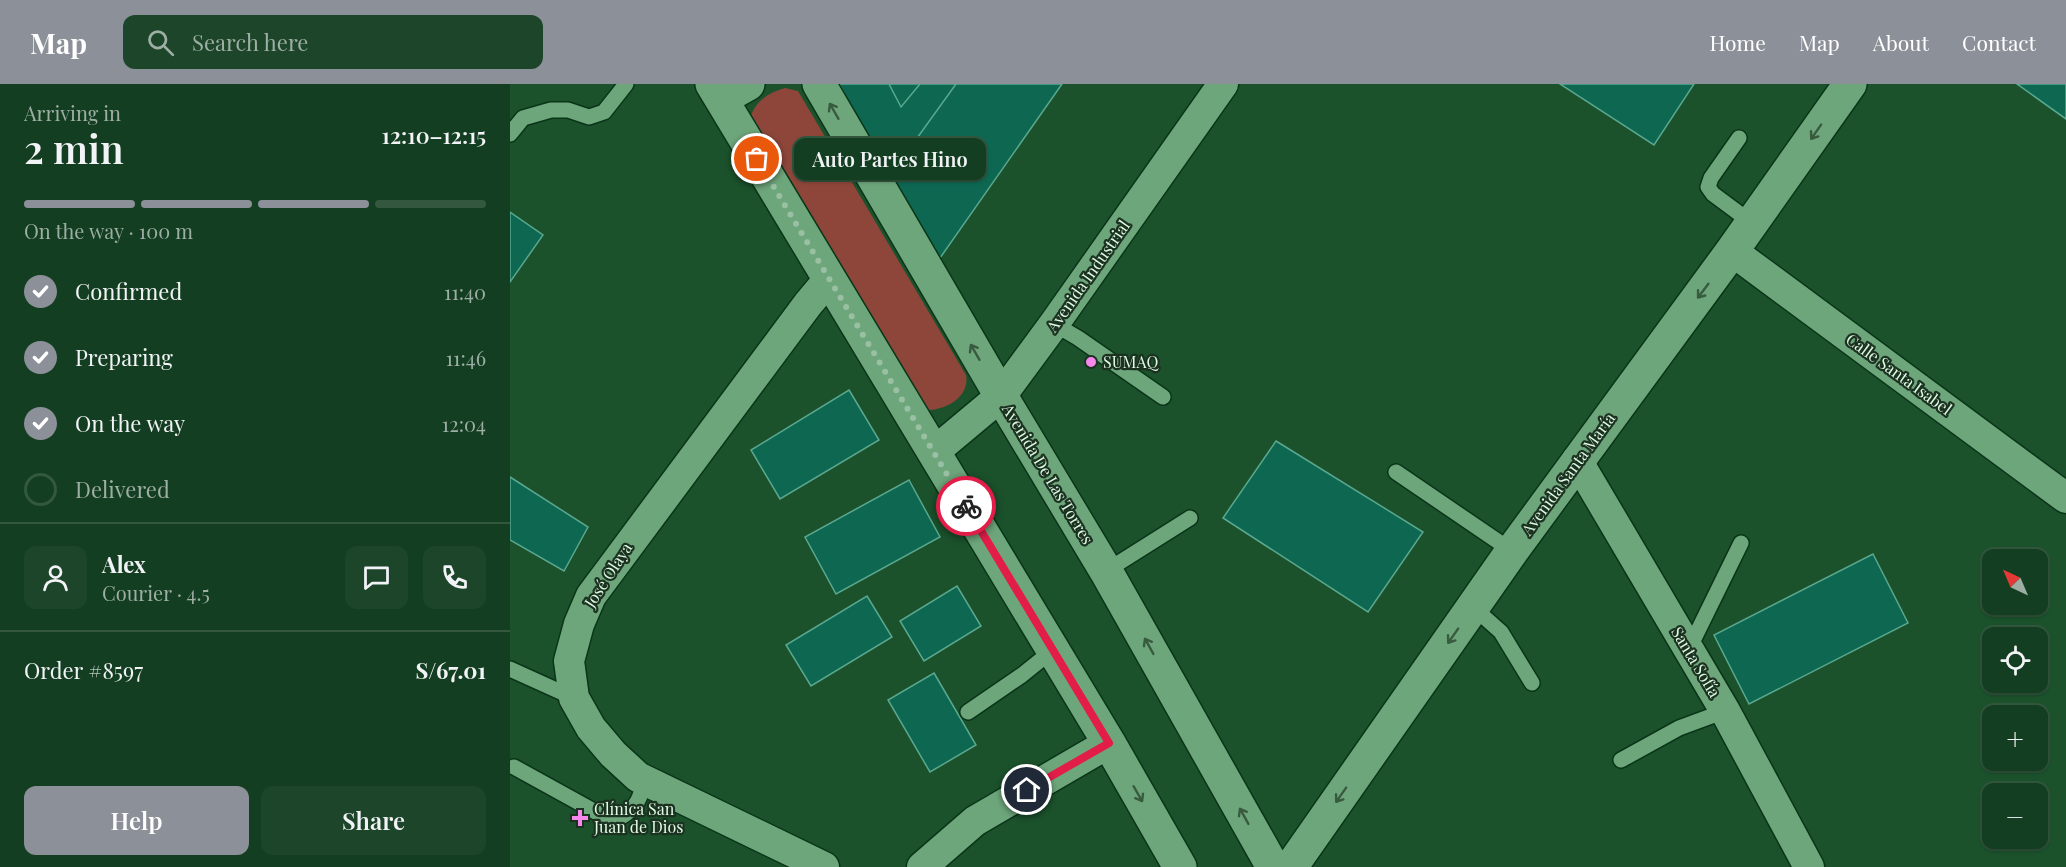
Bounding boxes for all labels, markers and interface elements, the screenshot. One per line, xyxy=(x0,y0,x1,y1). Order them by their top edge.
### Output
search box xyxy=(123,15,543,69)
text: Map xyxy=(30,24,87,61)
icon: search xyxy=(144,26,177,59)
text: Search here xyxy=(192,27,308,57)
text: Home xyxy=(1710,28,1766,56)
text: Map xyxy=(1799,28,1840,56)
text: About xyxy=(1873,28,1929,56)
text: Contact xyxy=(1962,28,2036,56)
text: Arriving in xyxy=(24,99,121,126)
one-way arrow xyxy=(828,103,840,120)
text: 12:10–12:15 xyxy=(382,120,486,150)
text: 2 min xyxy=(24,122,124,174)
one-way arrow xyxy=(1810,123,1822,139)
pin xyxy=(731,133,782,184)
callout: Auto Partes Hino xyxy=(793,138,985,180)
icon: bag xyxy=(740,142,773,175)
text: Auto Partes Hino xyxy=(812,145,968,172)
street label: Avenida Industrial xyxy=(1041,215,1134,337)
text: On the way · 100 m xyxy=(24,217,193,244)
icon: check xyxy=(24,275,57,308)
text: Confirmed xyxy=(75,276,182,306)
text: 11:40 xyxy=(444,278,486,305)
one-way arrow xyxy=(1697,282,1709,298)
street label: Calle Santa Isabel xyxy=(1842,328,1957,419)
icon: check xyxy=(24,341,57,374)
text: Preparing xyxy=(75,342,173,372)
text: 11:46 xyxy=(446,344,486,371)
one-way arrow xyxy=(969,344,981,361)
place label: SUMAQ xyxy=(1103,351,1159,372)
marker: SUMAQ xyxy=(1084,355,1098,369)
street label: Avenida De Las Torres xyxy=(998,399,1099,548)
icon: check xyxy=(24,407,57,440)
text: On the way xyxy=(75,408,185,438)
street label: Avenida Santa María xyxy=(1516,408,1619,540)
text: 12:04 xyxy=(442,410,486,437)
text: Delivered xyxy=(75,474,170,504)
courier xyxy=(936,476,996,536)
icon: bike xyxy=(950,490,983,523)
street label: José Olaya xyxy=(578,538,636,612)
button: person xyxy=(24,546,87,609)
button: chat xyxy=(345,546,408,609)
button: phone xyxy=(423,546,486,609)
text: Alex xyxy=(102,549,146,579)
north arrow xyxy=(1982,549,2048,615)
map controls xyxy=(1982,549,2048,849)
text: Courier · 4.5 xyxy=(102,579,210,606)
street label: Santa Sofía xyxy=(1667,622,1726,701)
one-way arrow xyxy=(1447,627,1459,643)
button: locate xyxy=(1982,627,2048,693)
one-way arrow xyxy=(1143,638,1155,655)
text: Order #8597 xyxy=(24,655,143,685)
text: S/67.01 xyxy=(415,655,486,685)
button: + xyxy=(1982,705,2048,771)
pin xyxy=(1001,764,1052,815)
icon: home xyxy=(1010,773,1043,806)
button: − xyxy=(1982,783,2048,849)
one-way arrow xyxy=(1133,785,1145,802)
button: Help xyxy=(24,786,249,855)
button: Share xyxy=(261,786,486,855)
one-way arrow xyxy=(1335,787,1347,803)
place label: Clínica San Juan de Dios xyxy=(593,798,683,837)
one-way arrow xyxy=(1238,808,1250,825)
marker: Clínica San Juan de Dios xyxy=(571,809,589,827)

